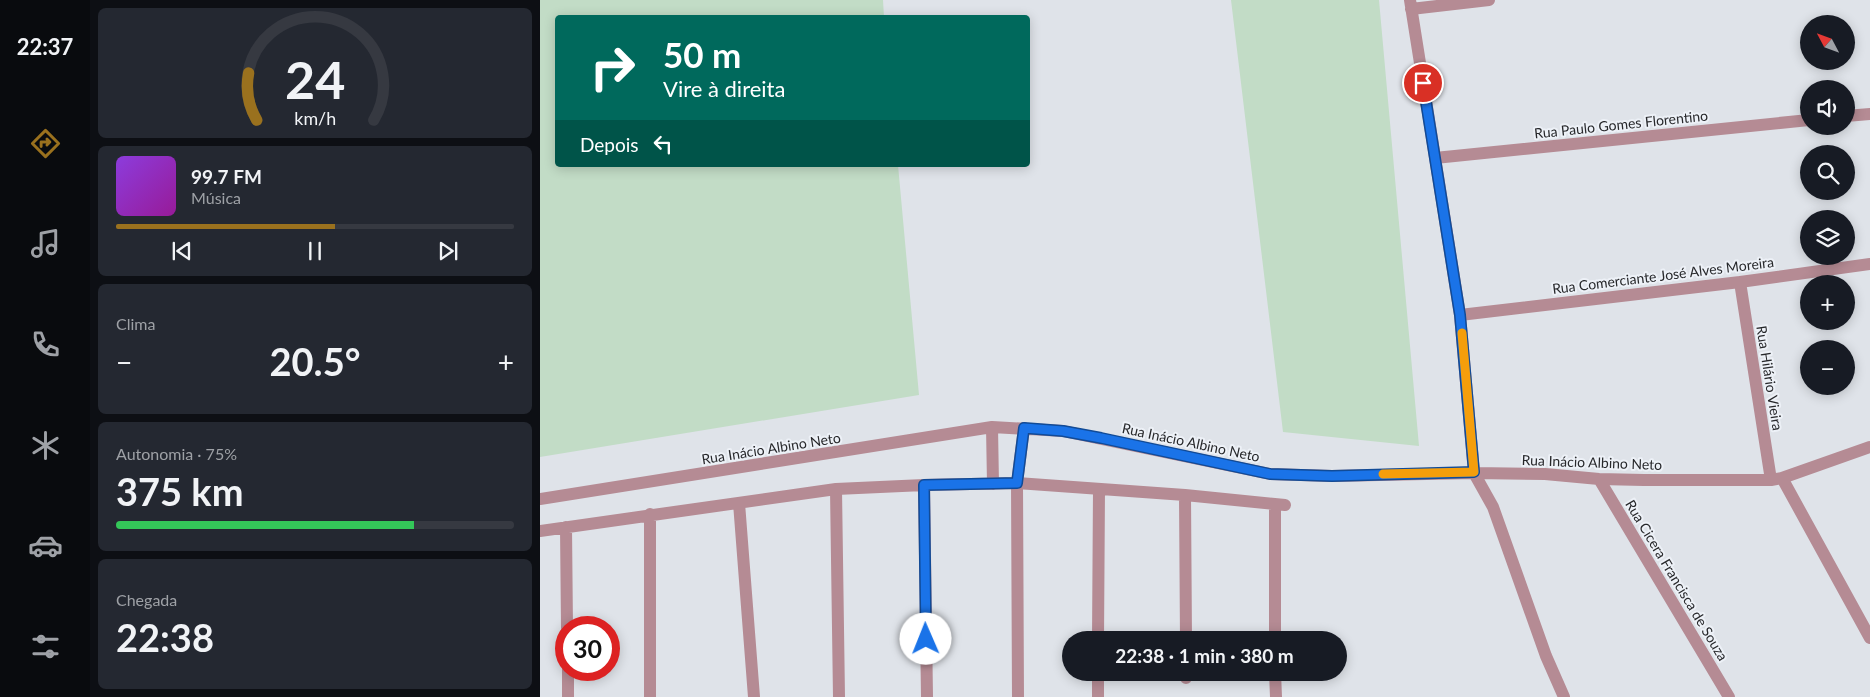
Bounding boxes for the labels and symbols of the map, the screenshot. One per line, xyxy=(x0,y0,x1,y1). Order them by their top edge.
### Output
north arrow xyxy=(1800,15,1855,70)
pin xyxy=(1402,62,1444,104)
street label: Rua Paulo Gomes Florentino xyxy=(1533,106,1709,142)
street label: Rua Comerciante José Alves Moreira xyxy=(1551,253,1775,297)
street label: Rua Hilário Vieira xyxy=(1753,324,1787,432)
street label: Rua Inácio Albino Neto xyxy=(1120,419,1262,465)
street label: Rua Inácio Albino Neto xyxy=(700,429,842,467)
street label: Rua Inácio Albino Neto xyxy=(1521,451,1663,473)
street label: Rua Cicera Francisca de Souza xyxy=(1622,496,1732,664)
position arrow xyxy=(899,612,951,664)
speed limit sign: 30 xyxy=(555,616,620,681)

